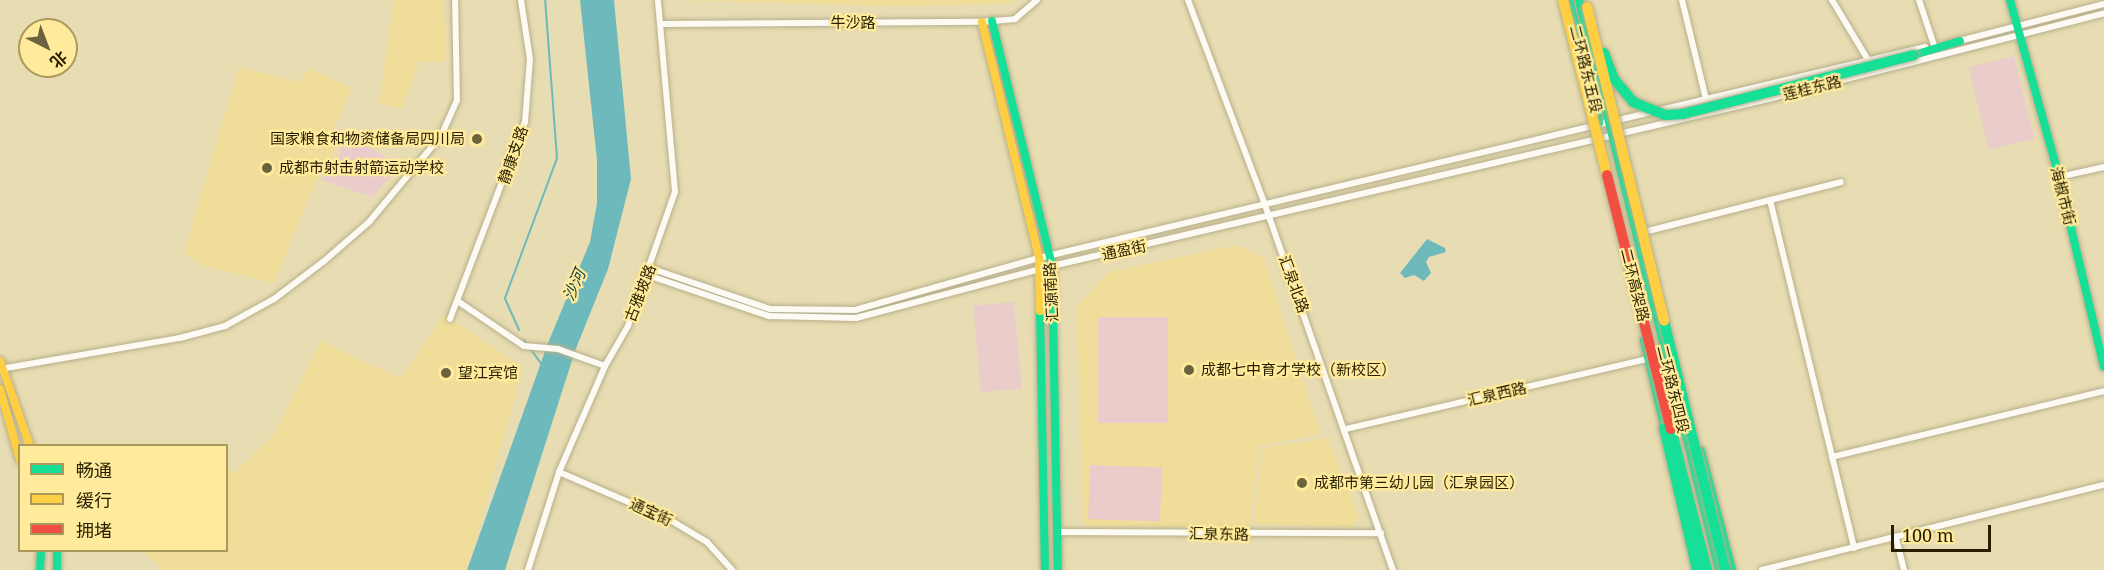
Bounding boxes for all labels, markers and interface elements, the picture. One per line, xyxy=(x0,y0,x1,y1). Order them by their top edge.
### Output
street label: 牛沙路 xyxy=(831,14,875,32)
north arrow xyxy=(18,18,78,78)
street label: 二环路东五段 xyxy=(1566,23,1606,115)
text: 北 xyxy=(45,46,72,73)
street label: 莲桂东路 xyxy=(1781,72,1843,104)
street label: 静康支路 xyxy=(495,124,531,186)
place label: 国家粮食和物资储备局四川局 xyxy=(270,130,465,148)
marker: 国家粮食和物资储备局四川局 xyxy=(470,132,484,146)
place label: 成都市射击射箭运动学校 xyxy=(279,159,444,177)
marker: 成都市射击射箭运动学校 xyxy=(260,161,274,175)
street label: 海椒市街 xyxy=(2047,165,2079,227)
street label: 通盈街 xyxy=(1100,237,1148,263)
street label: 二环高架路 xyxy=(1617,246,1653,324)
street label: 汇泉北路 xyxy=(1275,253,1313,315)
street label: 古雅坡路 xyxy=(621,262,659,324)
street label: 汇源南路 xyxy=(1040,262,1062,322)
water label: 沙河 xyxy=(559,266,589,304)
street label: 二环路东四段 xyxy=(1653,343,1693,435)
place label: 成都七中育才学校（新校区） xyxy=(1201,361,1396,379)
marker: 成都七中育才学校（新校区） xyxy=(1182,363,1196,377)
place label: 望江宾馆 xyxy=(458,364,518,382)
marker: 望江宾馆 xyxy=(439,366,453,380)
street label: 汇泉西路 xyxy=(1466,378,1528,410)
legend xyxy=(18,444,228,552)
text: 畅通 xyxy=(76,458,112,482)
place label: 成都市第三幼儿园（汇泉园区） xyxy=(1314,474,1524,492)
marker: 成都市第三幼儿园（汇泉园区） xyxy=(1295,476,1309,490)
text: 缓行 xyxy=(76,488,112,512)
street label: 通宝街 xyxy=(627,494,675,530)
scale bar xyxy=(1894,513,1994,551)
text: 拥堵 xyxy=(76,518,112,542)
text: 100 m xyxy=(1902,523,1954,547)
street label: 汇泉东路 xyxy=(1189,524,1249,544)

